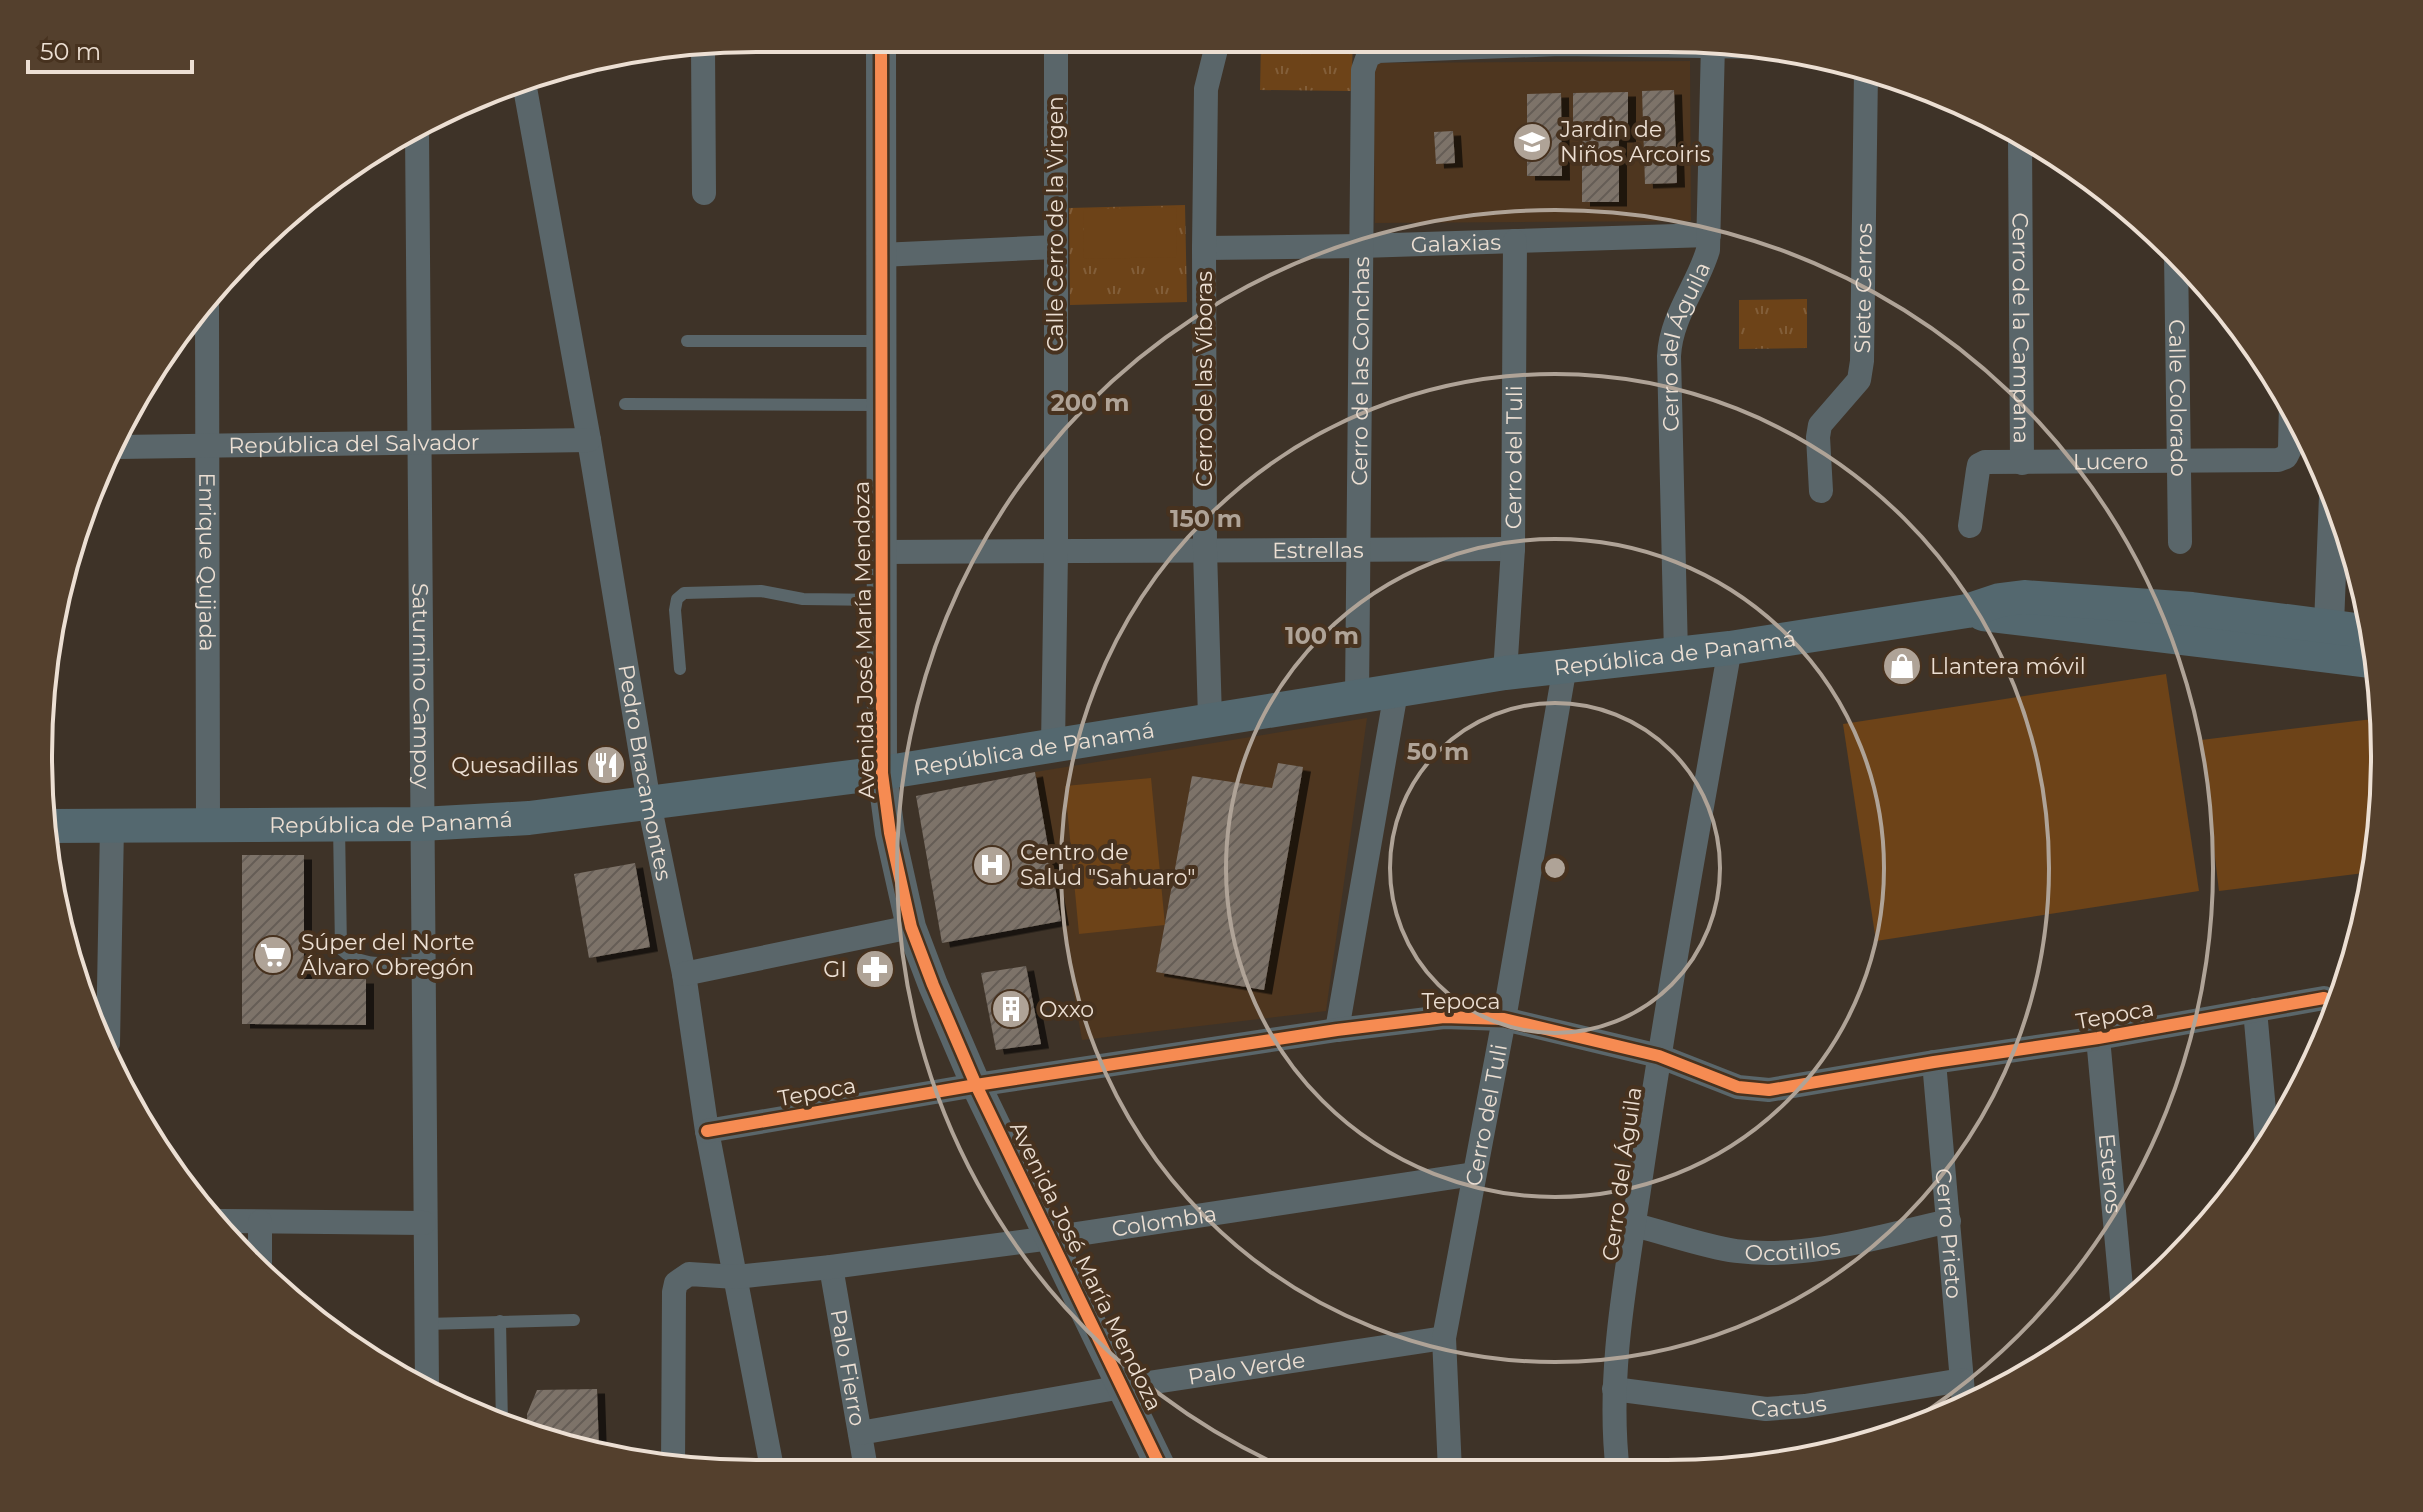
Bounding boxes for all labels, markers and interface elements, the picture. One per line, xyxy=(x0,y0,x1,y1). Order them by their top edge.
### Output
scale bar xyxy=(28,24,192,74)
text: 50 m xyxy=(40,37,101,66)
street label: Calle Cerro de la Virgen xyxy=(1042,96,1069,352)
place label: Jardin de Niños Arcoiris xyxy=(1559,116,1711,168)
school or university icon: Jardin de Niños Arcoiris xyxy=(1511,121,1553,163)
street label: Cerro de la Campana xyxy=(2007,212,2035,444)
street label: Siete Cerros xyxy=(1849,222,1877,353)
street label: Galaxias xyxy=(1410,228,1502,258)
street label: Cerro de las Conchas xyxy=(1346,256,1375,486)
street label: Cerro del Águila xyxy=(1655,258,1716,432)
street label: Cerro de las Víboras xyxy=(1191,271,1218,487)
street label: Calle Colorado xyxy=(2163,319,2193,477)
street label: Cerro del Tuli xyxy=(1500,385,1528,529)
text: 200 m xyxy=(1051,388,1129,417)
street label: República del Salvador xyxy=(228,428,480,459)
street label: Lucero xyxy=(2073,447,2148,475)
street label: Enrique Quijada xyxy=(194,472,221,652)
street label: Avenida José María Mendoza xyxy=(848,481,880,799)
text: 150 m xyxy=(1170,504,1242,533)
street label: Estrellas xyxy=(1272,536,1364,564)
street label: Saturnino Campoy xyxy=(407,583,436,789)
text: 100 m xyxy=(1285,621,1359,650)
street label: República de Panamá xyxy=(1552,624,1798,681)
shop icon: Llantera móvil xyxy=(1881,645,1923,687)
place label: Llantera móvil xyxy=(1930,653,2086,680)
street label: Pedro Bracamontes xyxy=(613,662,678,883)
street label: República de Panamá xyxy=(912,716,1156,781)
text: 50 m xyxy=(1407,737,1469,766)
restaurant icon: Quesadillas xyxy=(585,744,627,786)
place label: Quesadillas xyxy=(451,752,578,779)
street label: República de Panamá xyxy=(269,805,513,838)
place label: Centro de Salud "Sahuaro" xyxy=(1020,839,1195,891)
hospital icon: Centro de Salud "Sahuaro" xyxy=(971,844,1013,886)
centre of rings xyxy=(1541,854,1569,882)
place label: Súper del Norte Álvaro Obregón xyxy=(301,929,475,981)
supermarket icon: Súper del Norte Álvaro Obregón xyxy=(252,934,294,976)
pharmacy icon: GI xyxy=(854,948,896,990)
place label: GI xyxy=(823,956,847,983)
building icon: Oxxo xyxy=(990,988,1032,1030)
street label: Tepoca xyxy=(1422,988,1500,1015)
street label: Tepoca xyxy=(2074,995,2156,1035)
place label: Oxxo xyxy=(1039,996,1094,1023)
street label: Cerro del Tuli xyxy=(1459,1042,1513,1188)
street label: Tepoca xyxy=(776,1072,858,1112)
street label: Cerro del Águila xyxy=(1596,1085,1648,1263)
street label: Avenida José María Mendoza xyxy=(1004,1117,1168,1415)
street label: Esteros xyxy=(2093,1132,2128,1215)
street label: Cerro Prieto xyxy=(1930,1167,1968,1300)
street label: Colombia xyxy=(1110,1200,1218,1242)
street label: Ocotillos xyxy=(1744,1232,1843,1267)
street label: Palo Fierro xyxy=(825,1307,872,1428)
street label: Palo Verde xyxy=(1186,1346,1307,1390)
street label: Cactus xyxy=(1749,1389,1828,1422)

